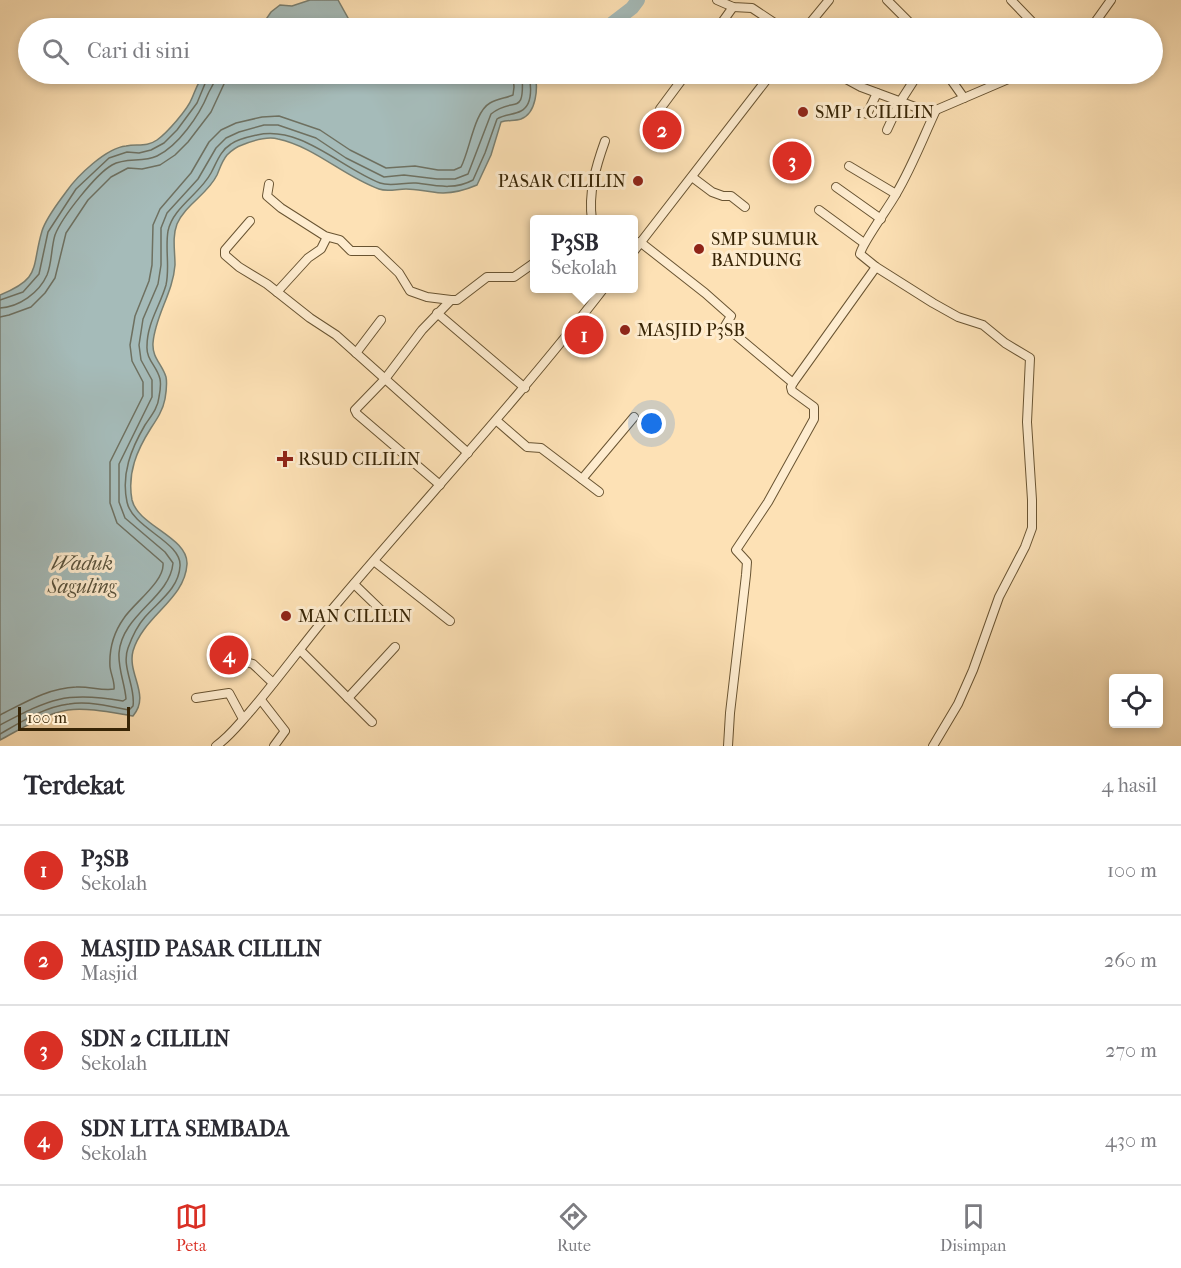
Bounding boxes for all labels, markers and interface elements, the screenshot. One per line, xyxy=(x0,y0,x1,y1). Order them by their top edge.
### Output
search box xyxy=(18,18,1163,84)
icon: search xyxy=(39,35,72,68)
text: Cari di sini xyxy=(87,38,190,64)
place label: SMP 1 CILILIN xyxy=(815,102,935,123)
marker: SMP 1 CILILIN xyxy=(796,105,810,119)
pin: 2 xyxy=(642,108,682,152)
pin: 3 xyxy=(772,138,812,184)
place label: PASAR CILILIN xyxy=(498,171,626,192)
marker: PASAR CILILIN xyxy=(631,174,645,188)
popup xyxy=(530,215,638,293)
place label: SMP SUMUR BANDUNG xyxy=(711,229,819,271)
text: P3SB xyxy=(551,230,599,256)
marker: SMP SUMUR BANDUNG xyxy=(692,242,706,256)
text: Sekolah xyxy=(551,256,617,279)
pin: 1 xyxy=(564,312,604,358)
place label: MASJID P3SB xyxy=(637,320,745,341)
marker: MASJID P3SB xyxy=(618,323,632,337)
your location xyxy=(637,409,666,438)
place label: RSUD CILILIN xyxy=(298,449,421,470)
marker: RSUD CILILIN xyxy=(276,450,294,468)
water label: Waduk Saguling xyxy=(47,552,118,598)
place label: MAN CILILIN xyxy=(298,606,413,627)
marker: MAN CILILIN xyxy=(279,609,293,623)
pin: 4 xyxy=(210,632,248,678)
map controls xyxy=(1109,674,1163,728)
button: locate xyxy=(1109,674,1163,728)
scale bar xyxy=(18,704,130,732)
text: 100 m xyxy=(27,708,67,727)
text: Terdekat xyxy=(24,770,125,801)
text: 4 hasil xyxy=(1102,774,1157,797)
text: P3SB xyxy=(81,846,129,872)
text: 1 xyxy=(40,859,47,882)
text: 100 m xyxy=(1107,859,1157,882)
text: Sekolah xyxy=(81,872,147,895)
text: MASJID PASAR CILILIN xyxy=(81,936,322,962)
text: 2 xyxy=(38,949,49,972)
text: 260 m xyxy=(1104,949,1157,972)
text: Masjid xyxy=(81,962,138,985)
text: SDN 2 CILILIN xyxy=(81,1026,230,1052)
text: 3 xyxy=(39,1039,48,1062)
text: 270 m xyxy=(1105,1039,1157,1062)
text: Sekolah xyxy=(81,1052,147,1075)
text: SDN LITA SEMBADA xyxy=(81,1116,289,1142)
text: 4 xyxy=(38,1129,49,1152)
text: 430 m xyxy=(1105,1129,1157,1152)
text: Sekolah xyxy=(81,1142,147,1165)
tab: Peta xyxy=(175,1200,208,1255)
tab: Rute xyxy=(557,1200,591,1255)
tab: Disimpan xyxy=(940,1200,1006,1255)

